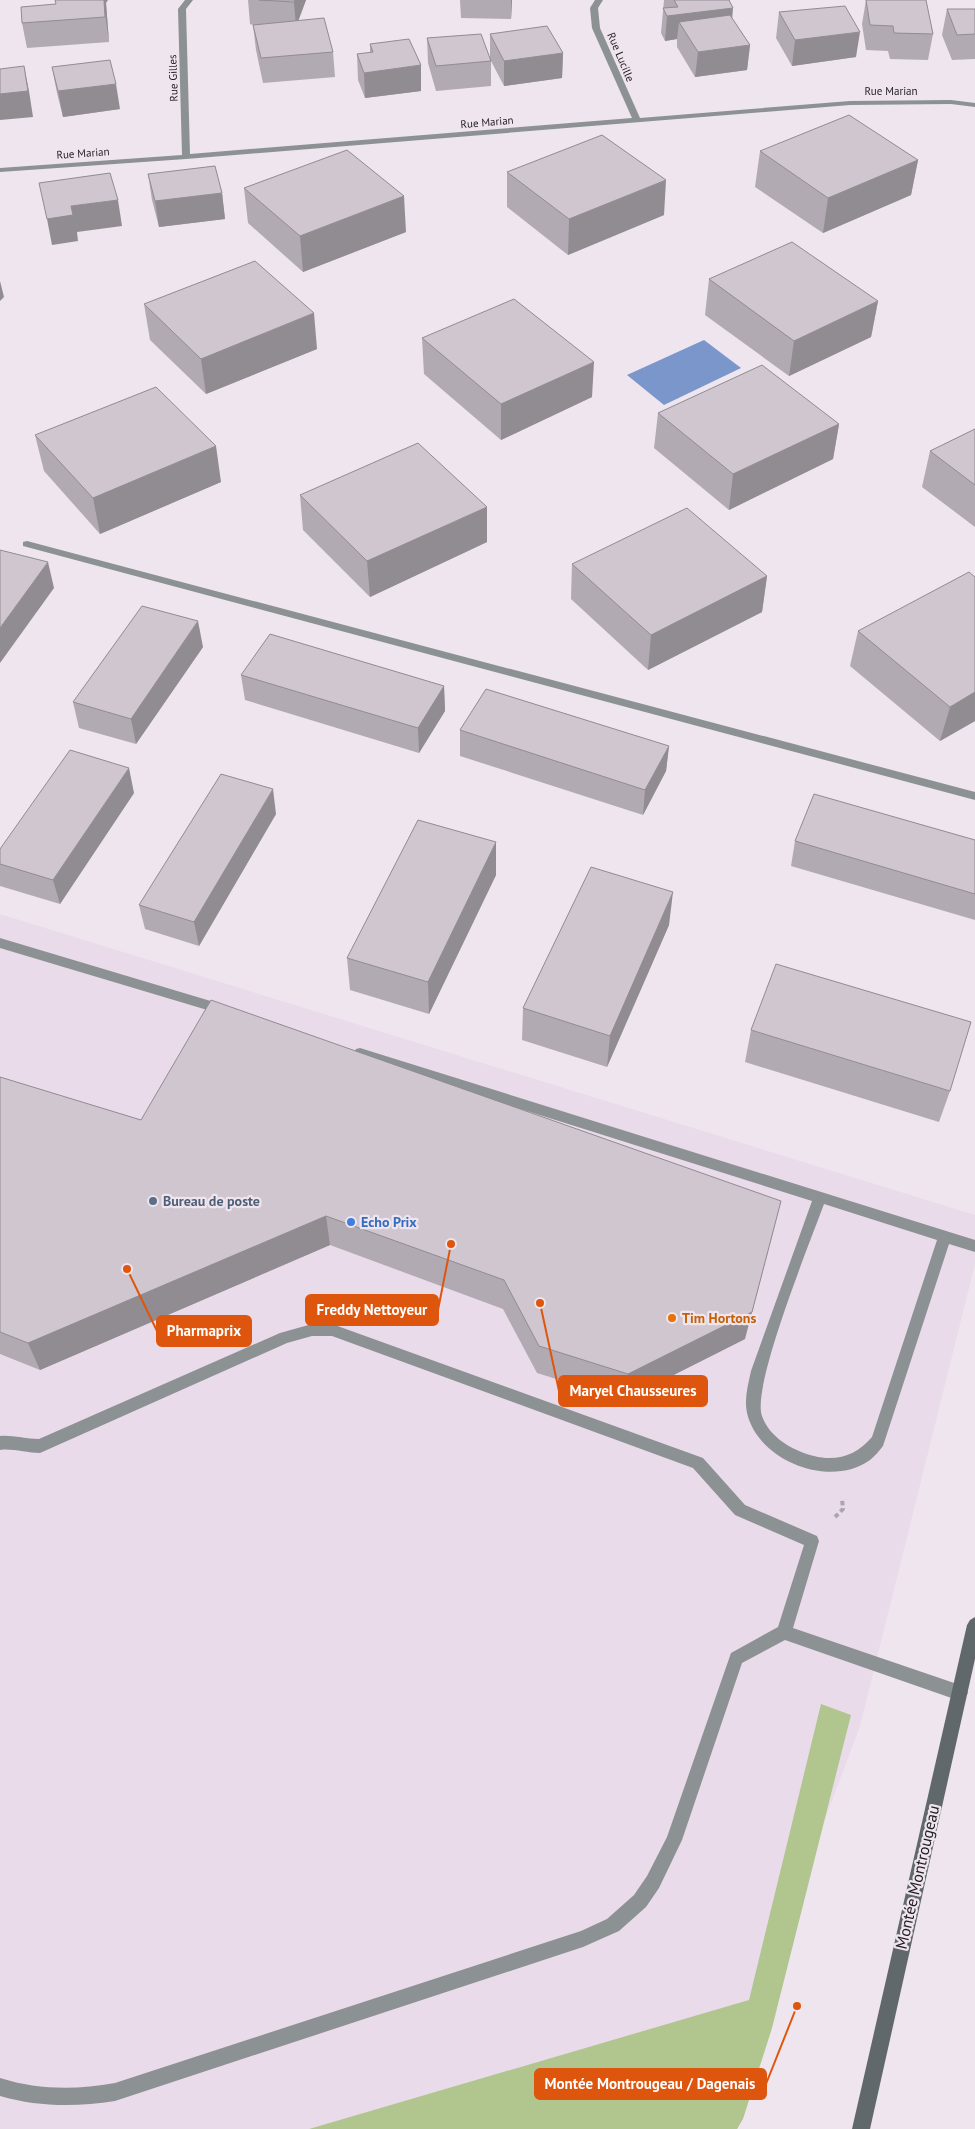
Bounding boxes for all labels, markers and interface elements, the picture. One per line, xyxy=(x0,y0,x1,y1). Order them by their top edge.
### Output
street label: Rue Lucille xyxy=(604,30,638,84)
street label: Rue Gilles xyxy=(165,54,181,102)
street label: Rue Marian xyxy=(864,84,918,98)
street label: Rue Marian xyxy=(460,113,514,131)
street label: Rue Marian xyxy=(56,144,110,162)
place label: Bureau de poste xyxy=(163,1192,260,1210)
marker: Bureau de poste xyxy=(147,1195,159,1207)
place label: Echo Prix xyxy=(361,1213,417,1231)
marker: Echo Prix xyxy=(345,1216,357,1228)
callout: Freddy Nettoyeur xyxy=(306,1295,438,1325)
text: Freddy Nettoyeur xyxy=(317,1300,428,1319)
place label: Tim Hortons xyxy=(682,1309,756,1327)
marker: Tim Hortons xyxy=(666,1312,678,1324)
callout: Pharmaprix xyxy=(157,1316,251,1346)
text: Pharmaprix xyxy=(167,1321,241,1340)
callout: Maryel Chausseures xyxy=(559,1376,707,1406)
text: Maryel Chausseures xyxy=(569,1381,697,1400)
street label: Montée Montrougeau xyxy=(891,1803,943,1951)
callout: Montée Montrougeau / Dagenais xyxy=(535,2069,766,2099)
text: Montée Montrougeau / Dagenais xyxy=(545,2074,755,2093)

